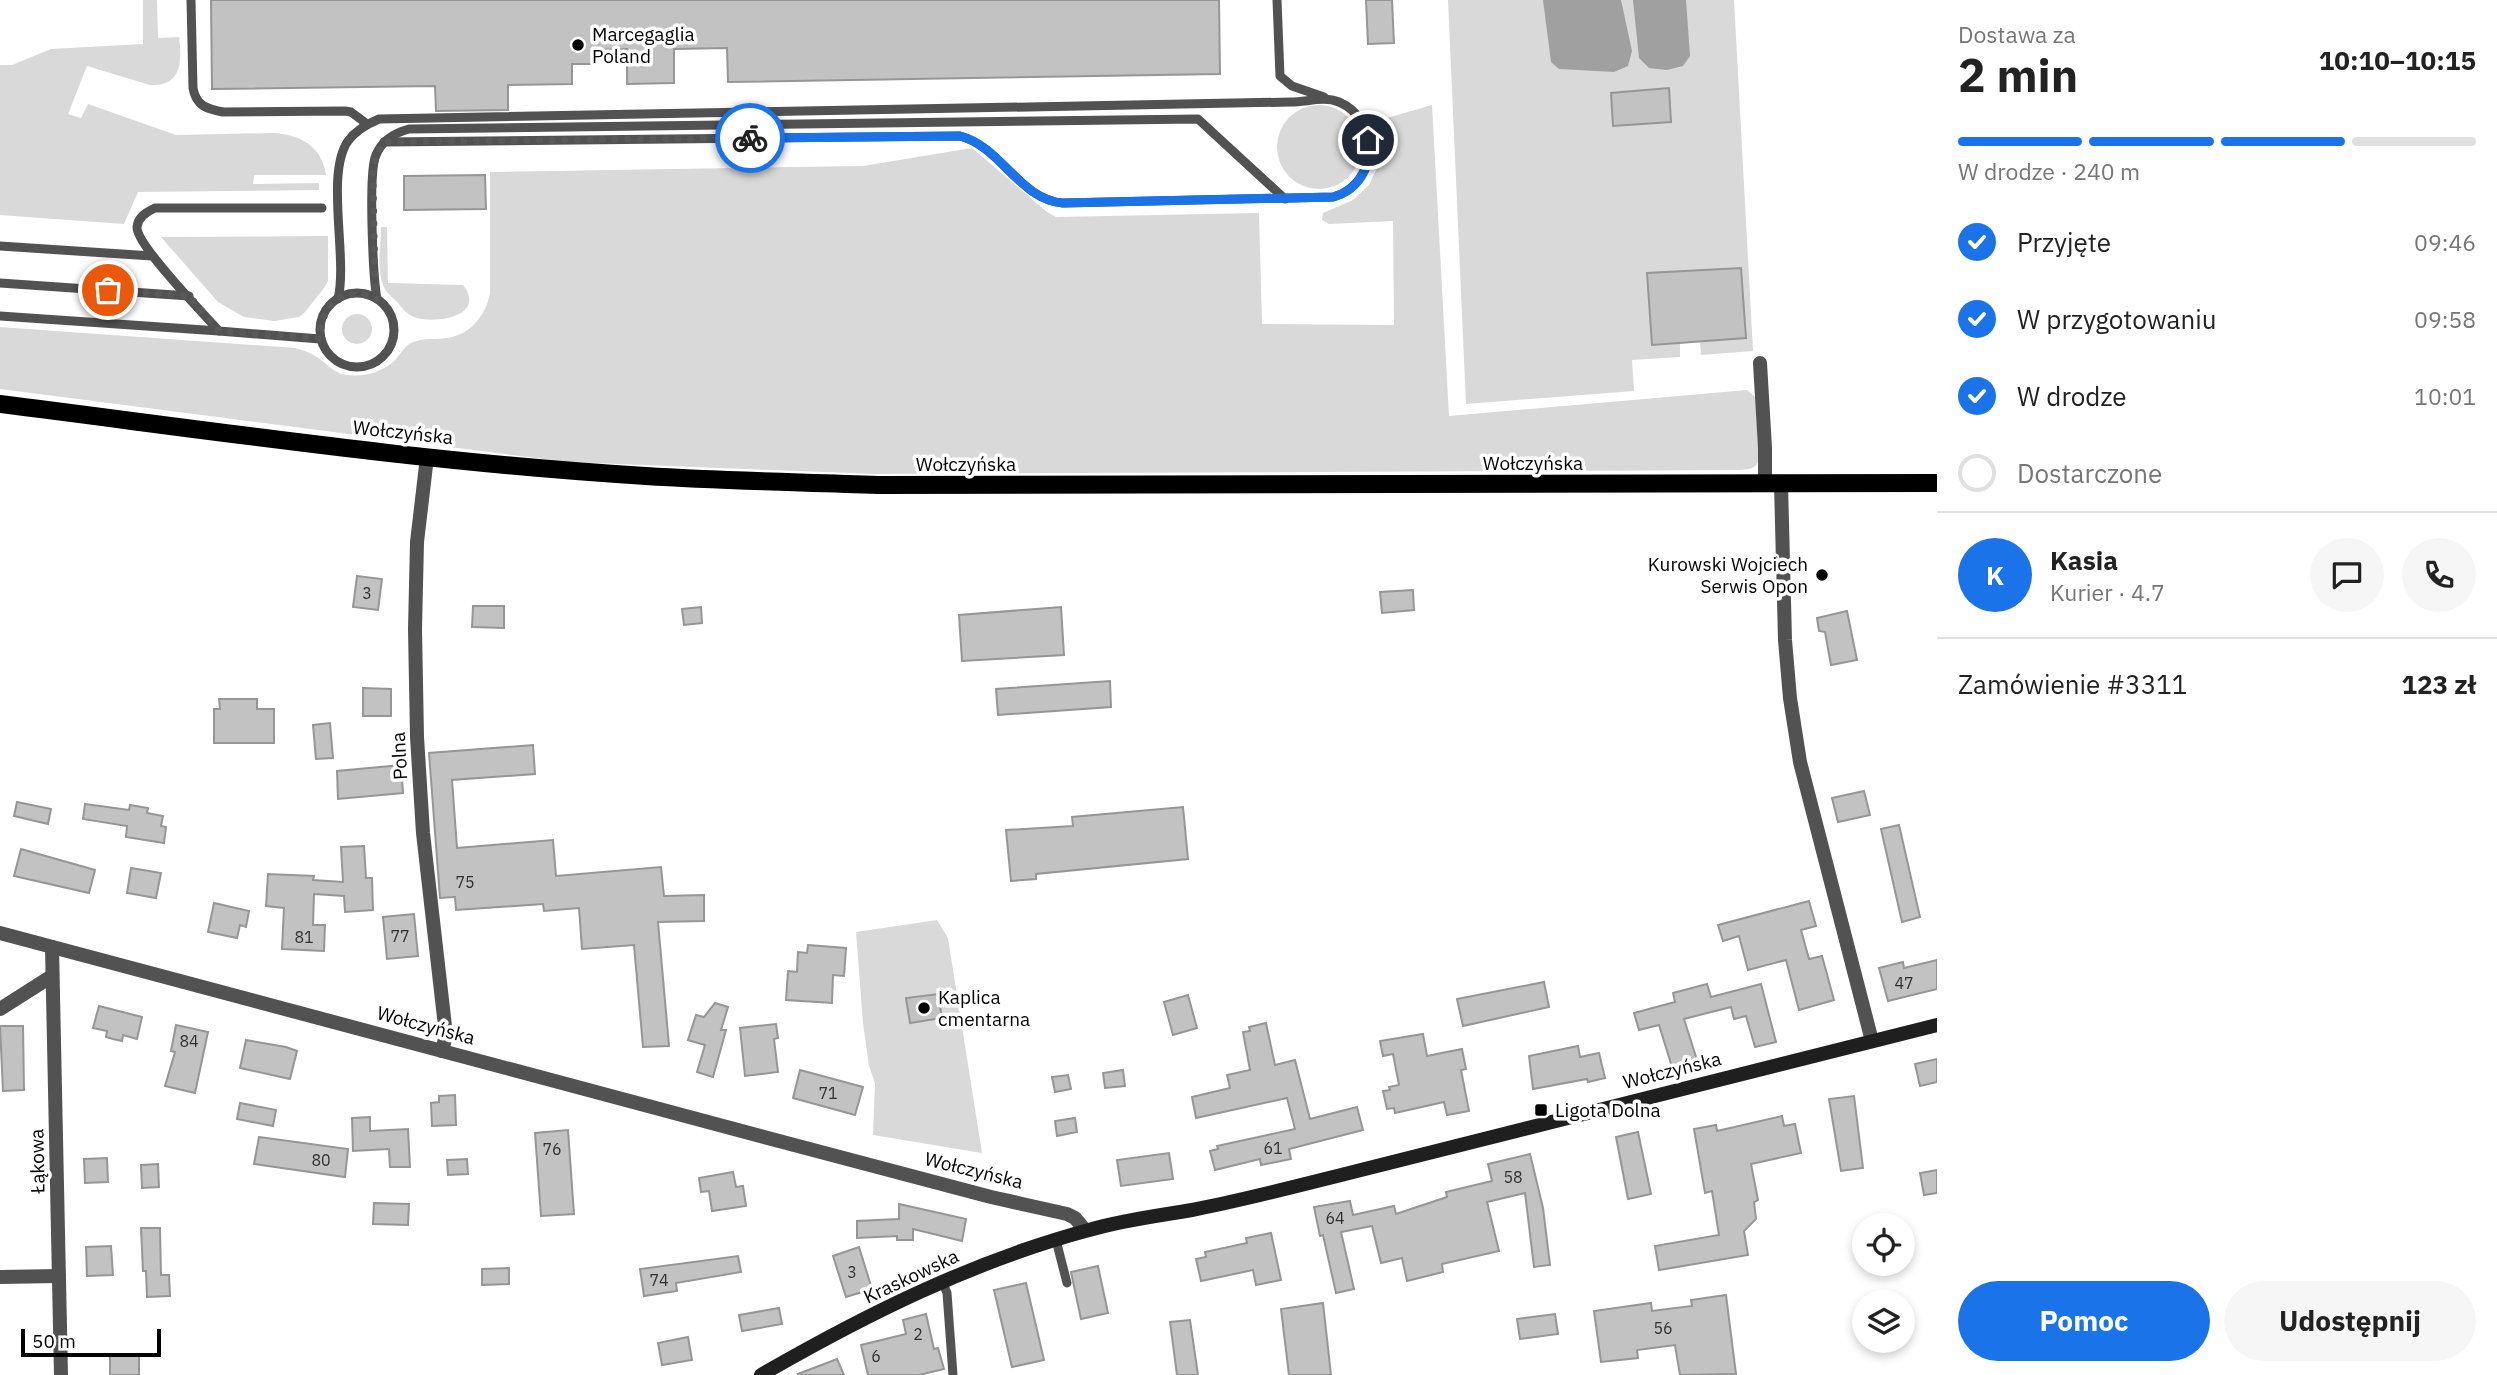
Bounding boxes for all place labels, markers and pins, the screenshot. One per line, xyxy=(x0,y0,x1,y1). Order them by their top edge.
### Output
place label: Marcegaglia Poland xyxy=(592,22,695,68)
marker: Marcegaglia Poland xyxy=(570,37,586,53)
pin xyxy=(1338,110,1398,170)
pin xyxy=(78,260,138,320)
place label: Kurowski Wojciech Serwis Opon xyxy=(1648,552,1808,598)
marker: Kurowski Wojciech Serwis Opon xyxy=(1814,567,1830,583)
place label: Kaplica cmentarna xyxy=(938,985,1030,1031)
marker: Kaplica cmentarna xyxy=(916,1000,932,1016)
place label: Ligota Dolna xyxy=(1555,1098,1661,1122)
marker: Ligota Dolna xyxy=(1533,1102,1549,1118)

